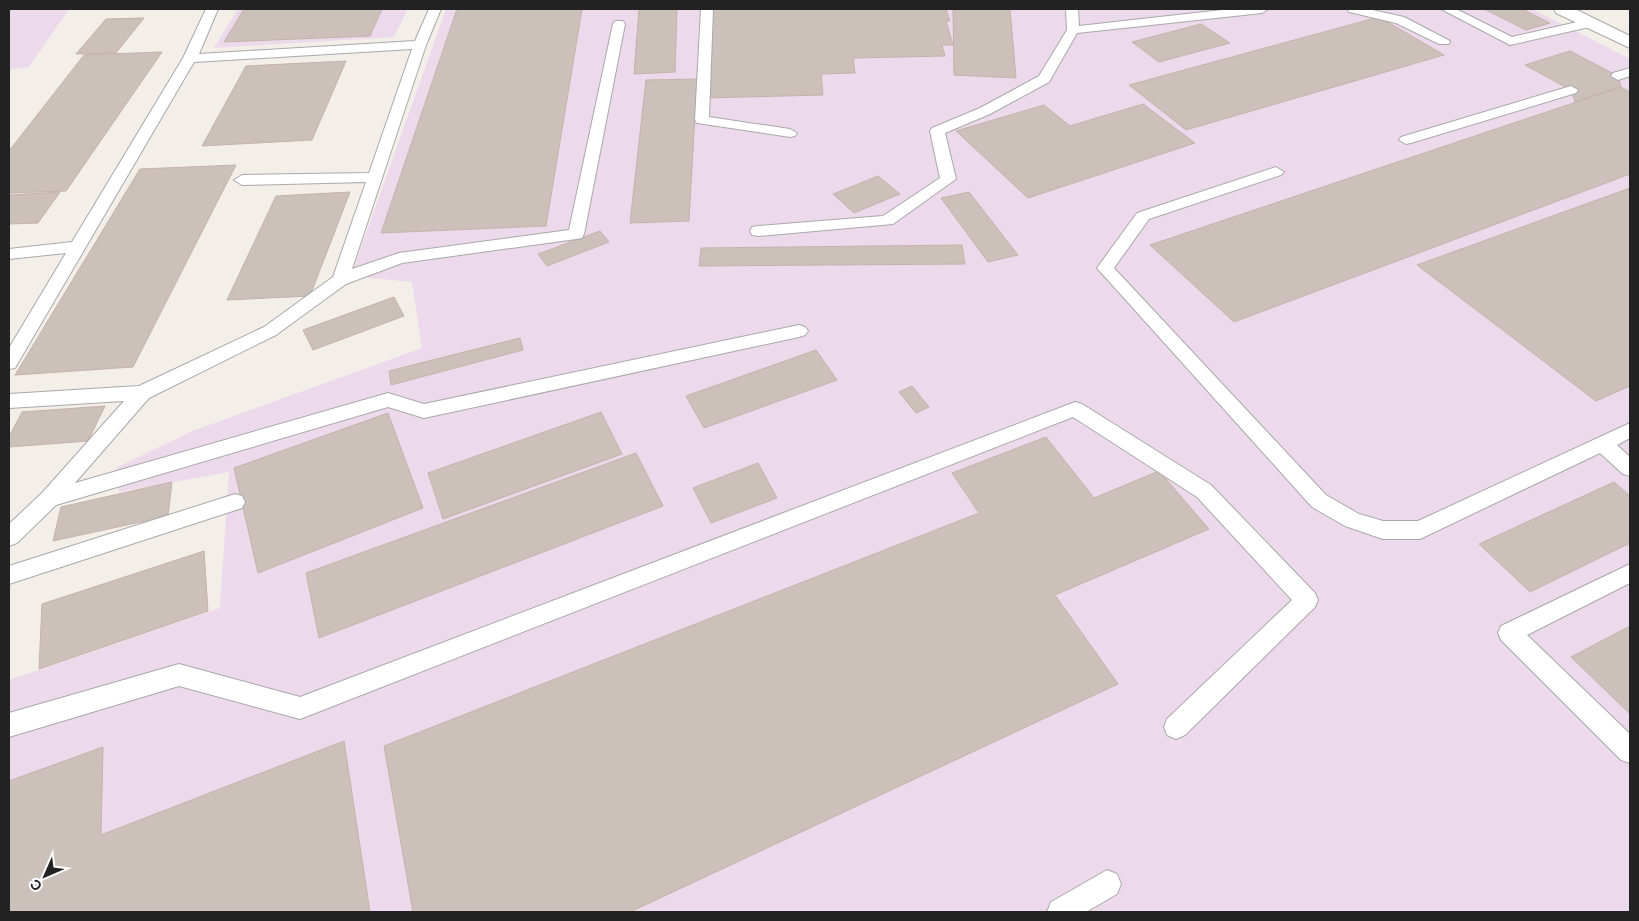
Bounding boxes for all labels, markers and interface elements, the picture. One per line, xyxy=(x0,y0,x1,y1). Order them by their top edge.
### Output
north arrow xyxy=(20,851,70,901)
text: С xyxy=(27,876,45,894)

